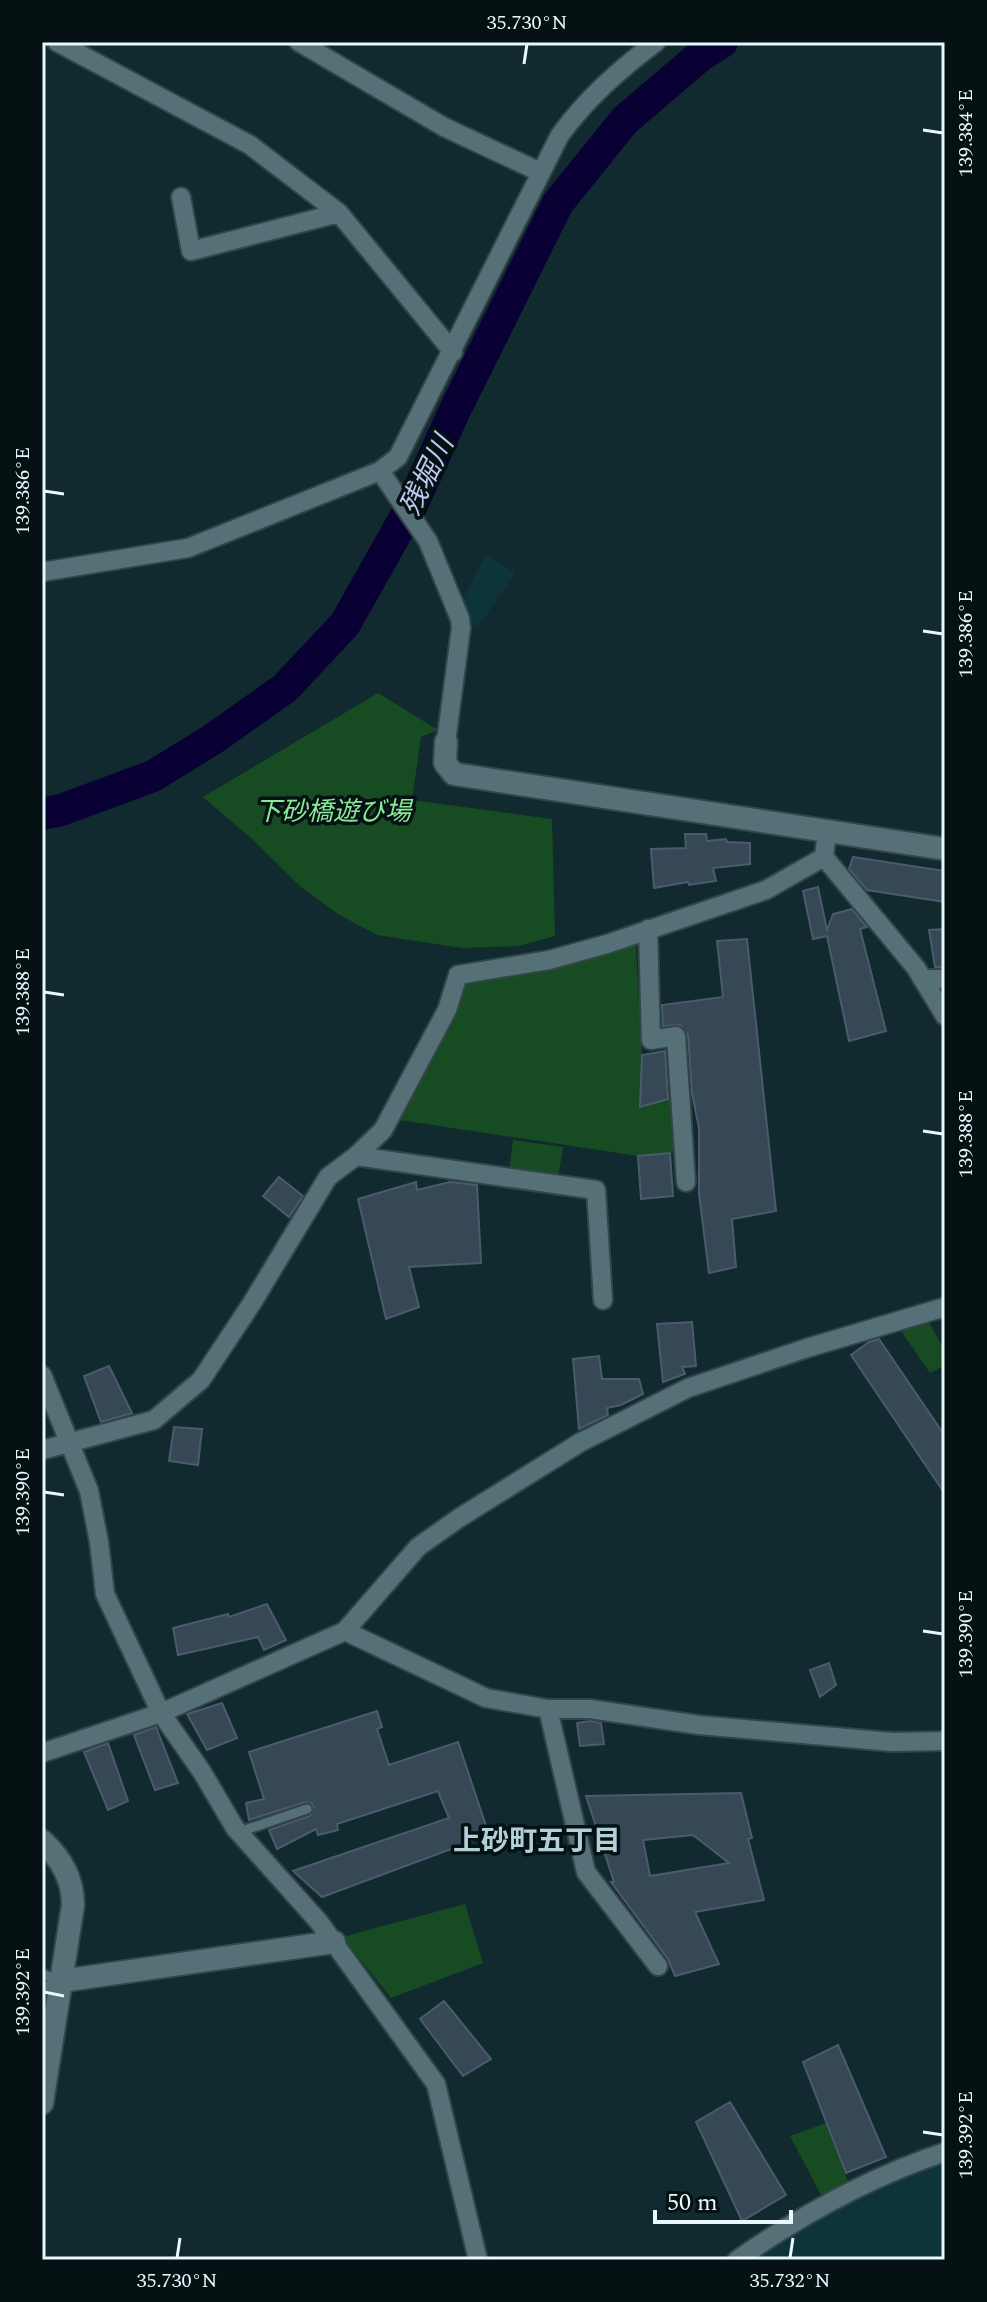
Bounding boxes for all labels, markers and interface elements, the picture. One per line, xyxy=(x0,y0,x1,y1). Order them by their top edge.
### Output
text: 35.730°N xyxy=(487,8,567,38)
text: 139.384°E xyxy=(951,89,981,177)
water label: 残堀川 xyxy=(390,426,466,523)
text: 139.386°E xyxy=(8,447,38,535)
text: 139.386°E xyxy=(951,590,981,678)
park label: 下砂橋遊び場 xyxy=(255,792,414,832)
text: 139.388°E xyxy=(8,948,38,1036)
text: 139.388°E xyxy=(951,1090,981,1178)
text: 139.390°E xyxy=(8,1448,38,1536)
text: 139.390°E xyxy=(951,1590,981,1678)
district label: 上砂町五丁目 xyxy=(453,1820,621,1863)
text: 139.392°E xyxy=(8,1948,38,2036)
text: 139.392°E xyxy=(951,2091,981,2179)
scale bar xyxy=(655,2174,791,2224)
text: 50 m xyxy=(667,2185,718,2221)
text: 35.730°N xyxy=(137,2266,217,2296)
text: 35.732°N xyxy=(750,2266,830,2296)

